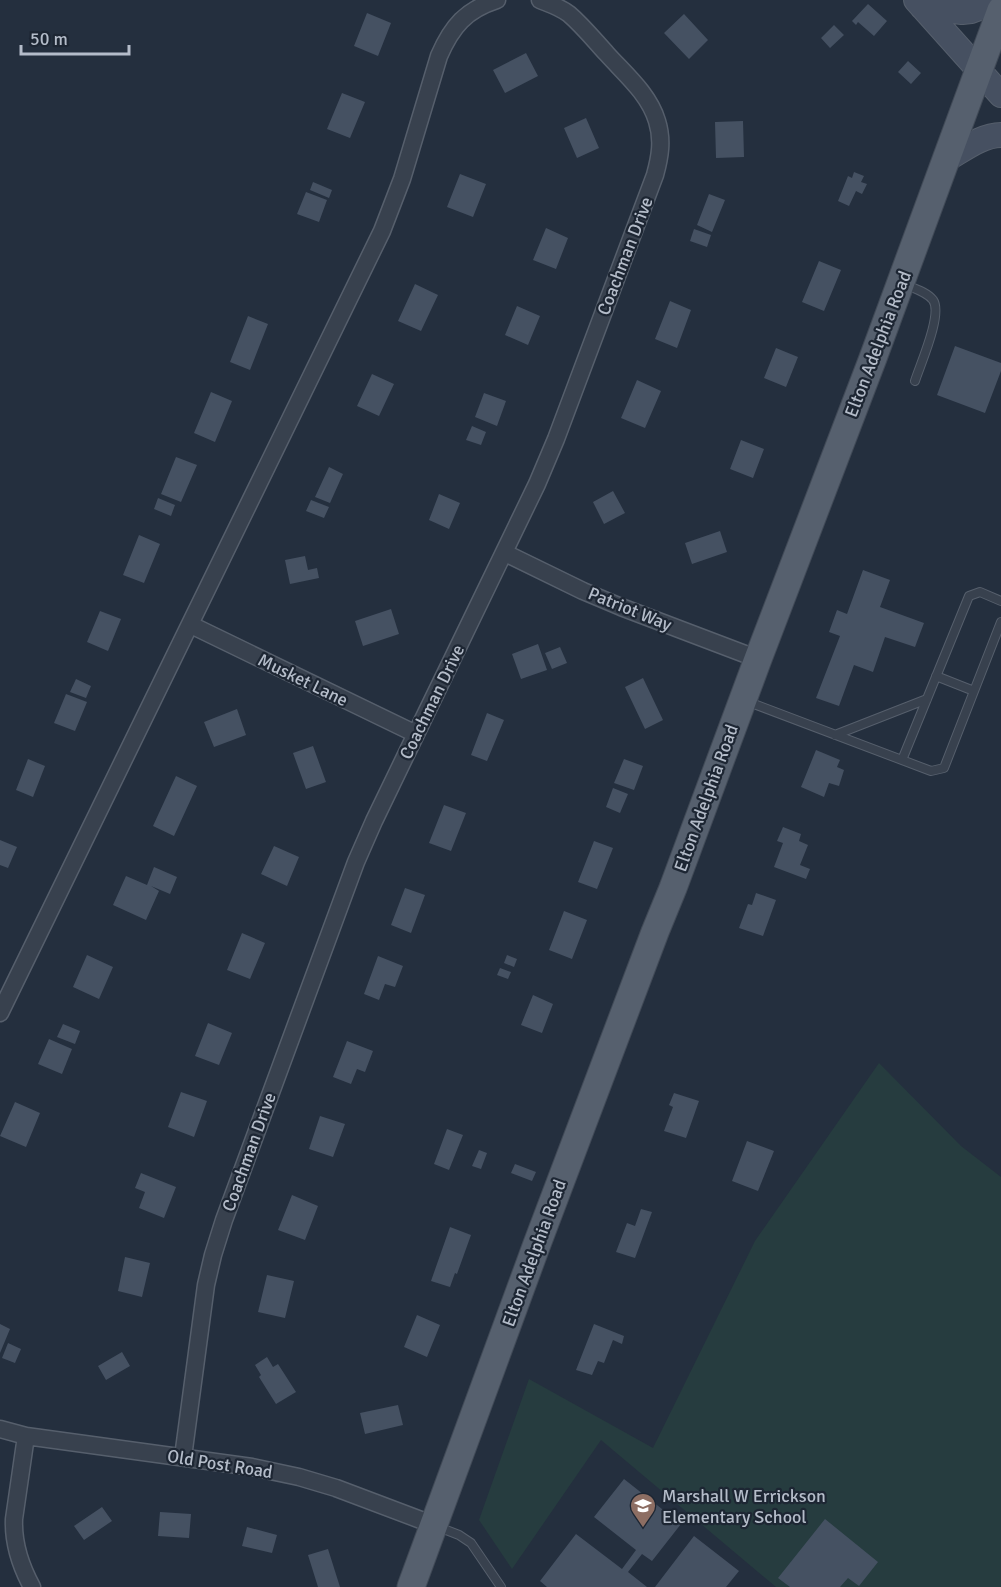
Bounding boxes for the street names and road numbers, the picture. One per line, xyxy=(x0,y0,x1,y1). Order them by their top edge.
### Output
street label: Coachman Drive xyxy=(592,194,658,318)
street label: Elton Adelphia Road xyxy=(840,268,916,420)
street label: Patriot Way xyxy=(585,582,676,636)
street label: Coachman Drive xyxy=(395,641,469,763)
street label: Musket Lane xyxy=(254,649,352,711)
street label: Elton Adelphia Road xyxy=(669,721,743,875)
street label: Coachman Drive xyxy=(217,1090,281,1214)
street label: Elton Adelphia Road xyxy=(497,1176,571,1330)
street label: Old Post Road xyxy=(166,1445,274,1483)

